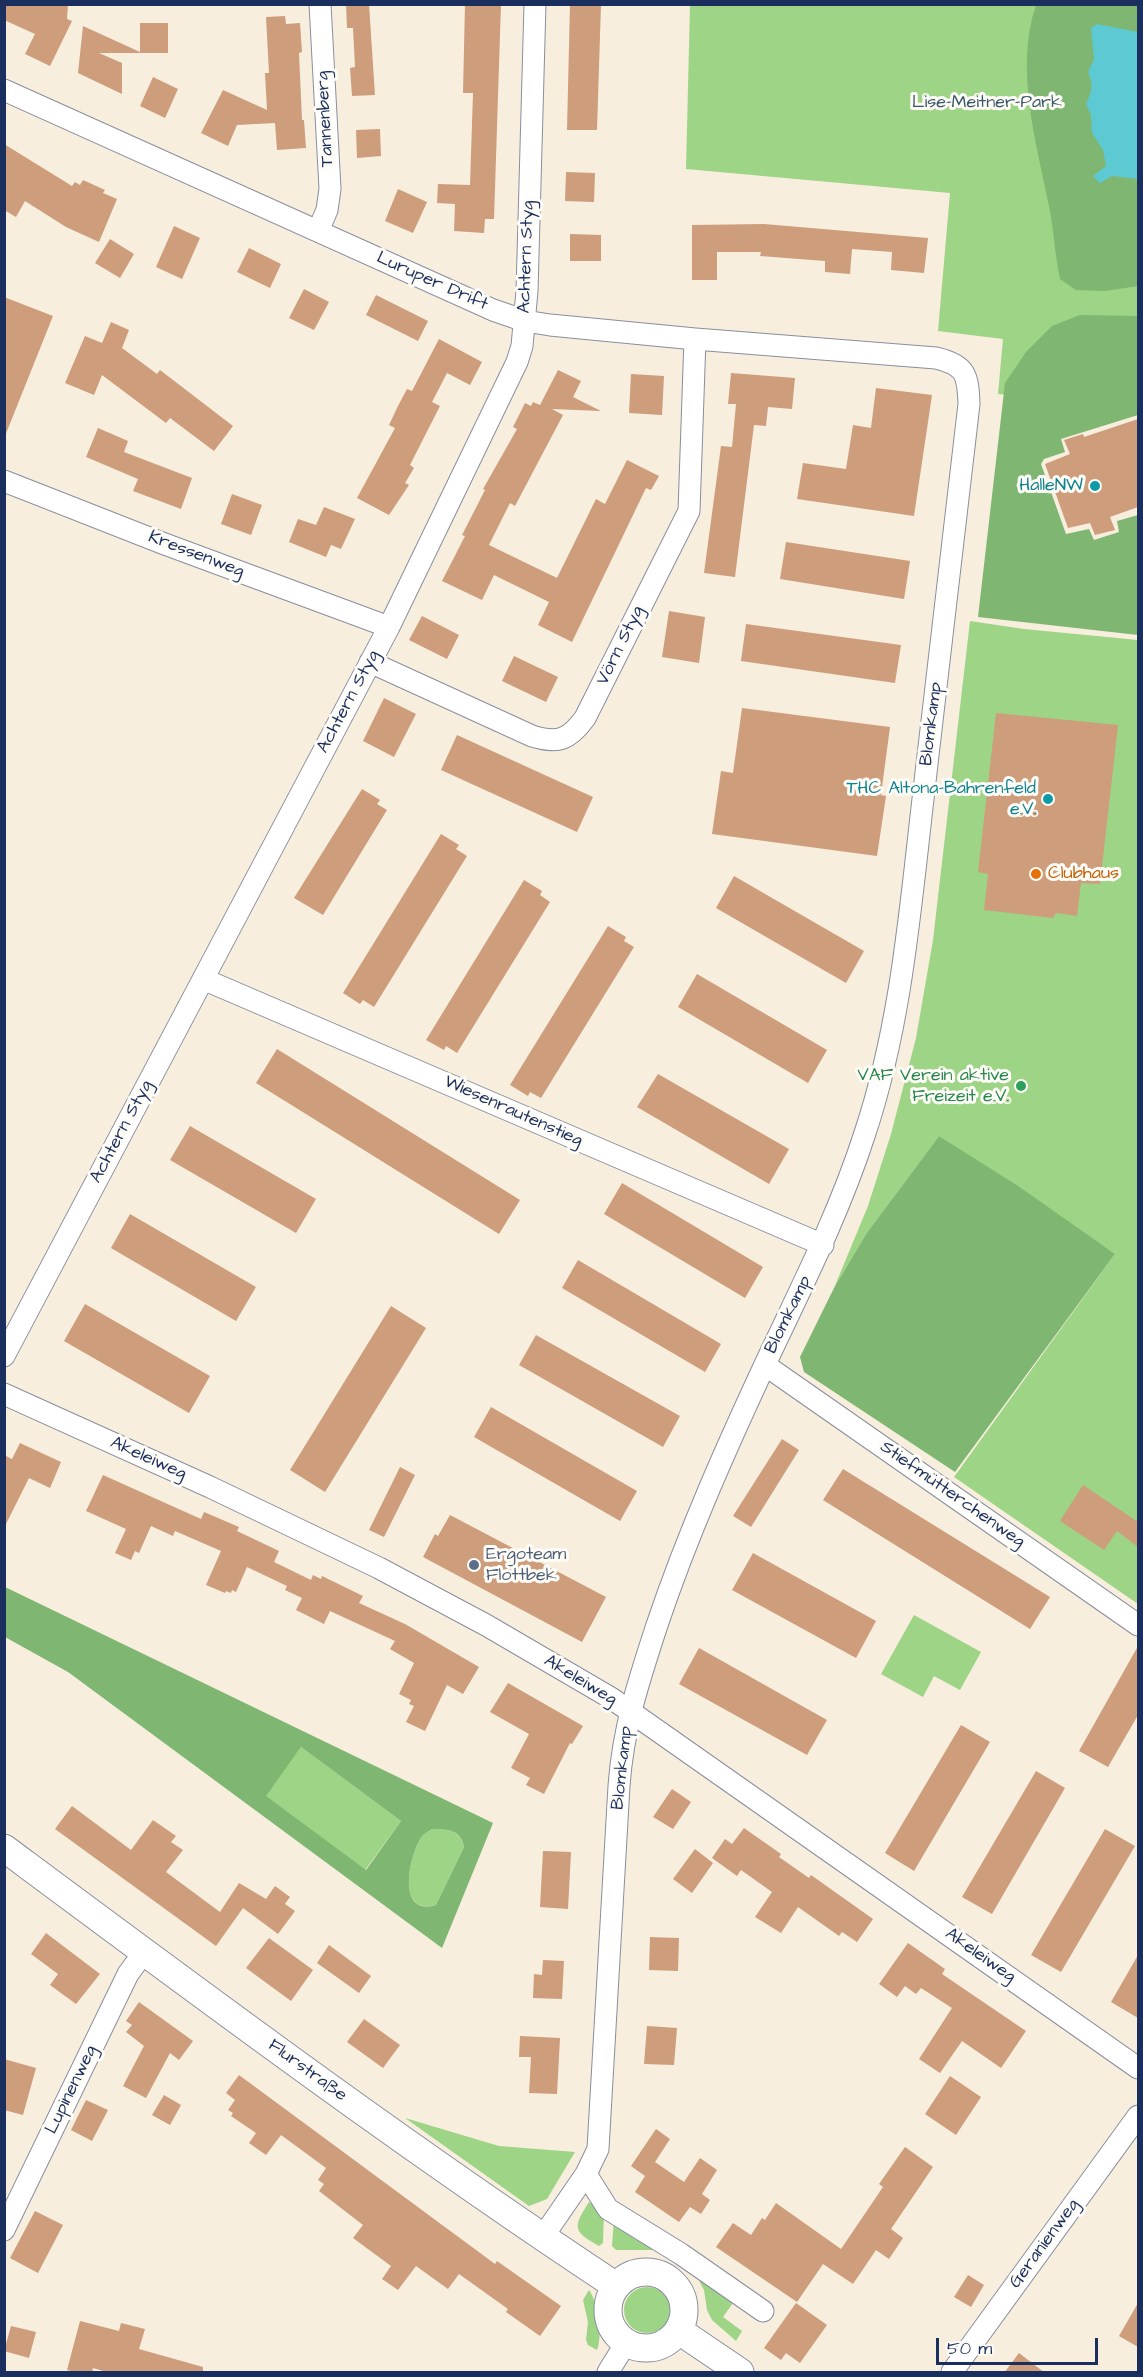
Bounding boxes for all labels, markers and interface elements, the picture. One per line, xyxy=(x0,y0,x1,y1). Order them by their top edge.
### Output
street label: Tannenberg xyxy=(313,70,339,168)
park label: Lise-Meitner-Park xyxy=(912,92,1062,114)
street label: Achtern Styg xyxy=(514,200,540,314)
street label: Luruper Drift xyxy=(373,248,491,316)
place label: HalleNW xyxy=(1019,475,1083,497)
marker: HalleNW xyxy=(1088,479,1102,493)
street label: Kressenweg xyxy=(145,527,247,583)
street label: Vörn Styg xyxy=(593,603,649,689)
street label: Achtern Styg xyxy=(313,647,385,757)
street label: Blomkamp xyxy=(916,681,948,767)
place label: THC Altona-Bahrenfeld e.V. xyxy=(846,778,1036,820)
marker: THC Altona-Bahrenfeld e.V. xyxy=(1041,792,1055,806)
place label: Clubhaus xyxy=(1048,863,1119,885)
marker: Clubhaus xyxy=(1029,867,1043,881)
place label: VAF Verein aktive Freizeit e.V. xyxy=(858,1065,1009,1108)
street label: Wiesenrautenstieg xyxy=(440,1072,586,1152)
street label: Achtern Styg xyxy=(86,1077,158,1187)
marker: VAF Verein aktive Freizeit e.V. xyxy=(1014,1079,1028,1093)
street label: Blomkamp xyxy=(761,1273,817,1357)
street label: Akeleiweg xyxy=(107,1433,189,1485)
street label: Stiefmütterchenweg xyxy=(875,1437,1029,1553)
place label: Ergoteam Flottbek xyxy=(486,1544,566,1586)
marker: Ergoteam Flottbek xyxy=(467,1558,481,1572)
street label: Akeleiweg xyxy=(540,1651,620,1711)
street label: Blomkamp xyxy=(608,1725,638,1811)
street label: Akeleiweg xyxy=(941,1924,1019,1988)
street label: Flurstraße xyxy=(263,2035,351,2107)
street label: Lupinenweg xyxy=(41,2042,103,2138)
street label: Geranienweg xyxy=(1005,2195,1085,2293)
scale bar xyxy=(939,2326,1101,2364)
text: 50 m xyxy=(947,2336,992,2361)

